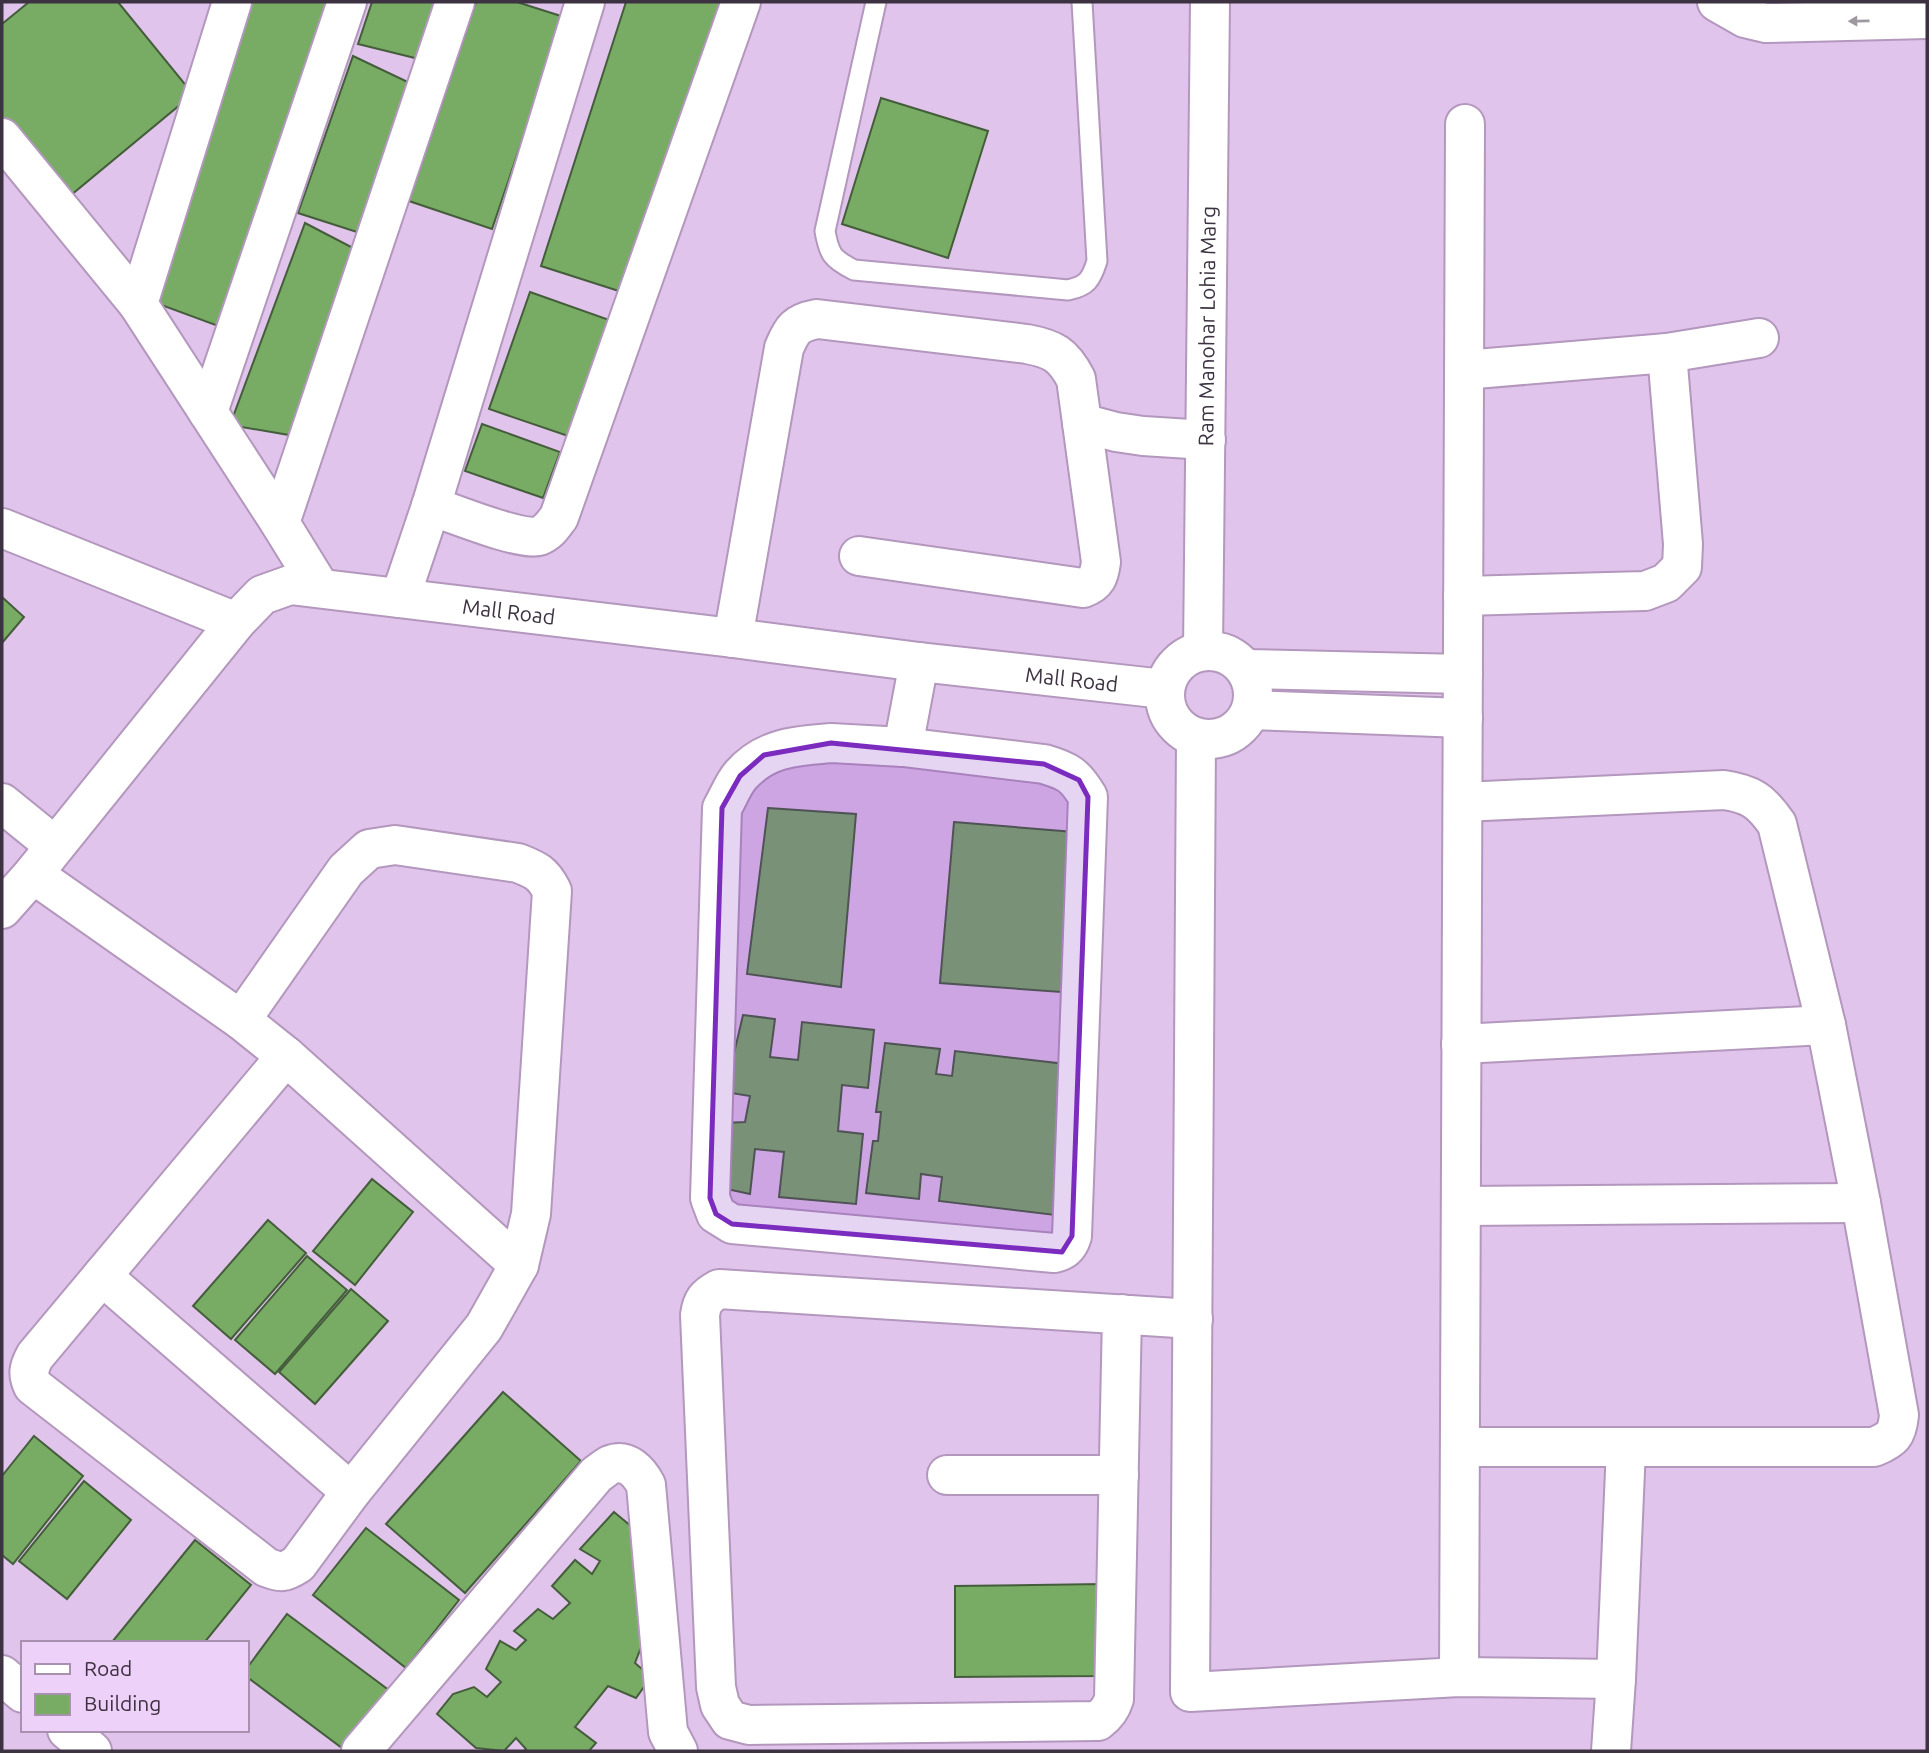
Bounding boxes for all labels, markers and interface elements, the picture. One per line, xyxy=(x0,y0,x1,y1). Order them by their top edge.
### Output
one-way arrow xyxy=(1848,15,1870,27)
street label: Ram Manohar Lohia Marg xyxy=(1193,206,1220,446)
street label: Mall Road xyxy=(461,594,557,629)
street label: Mall Road xyxy=(1024,662,1120,696)
legend xyxy=(21,1641,248,1732)
text: Road xyxy=(84,1656,132,1680)
text: Building xyxy=(84,1691,161,1715)

